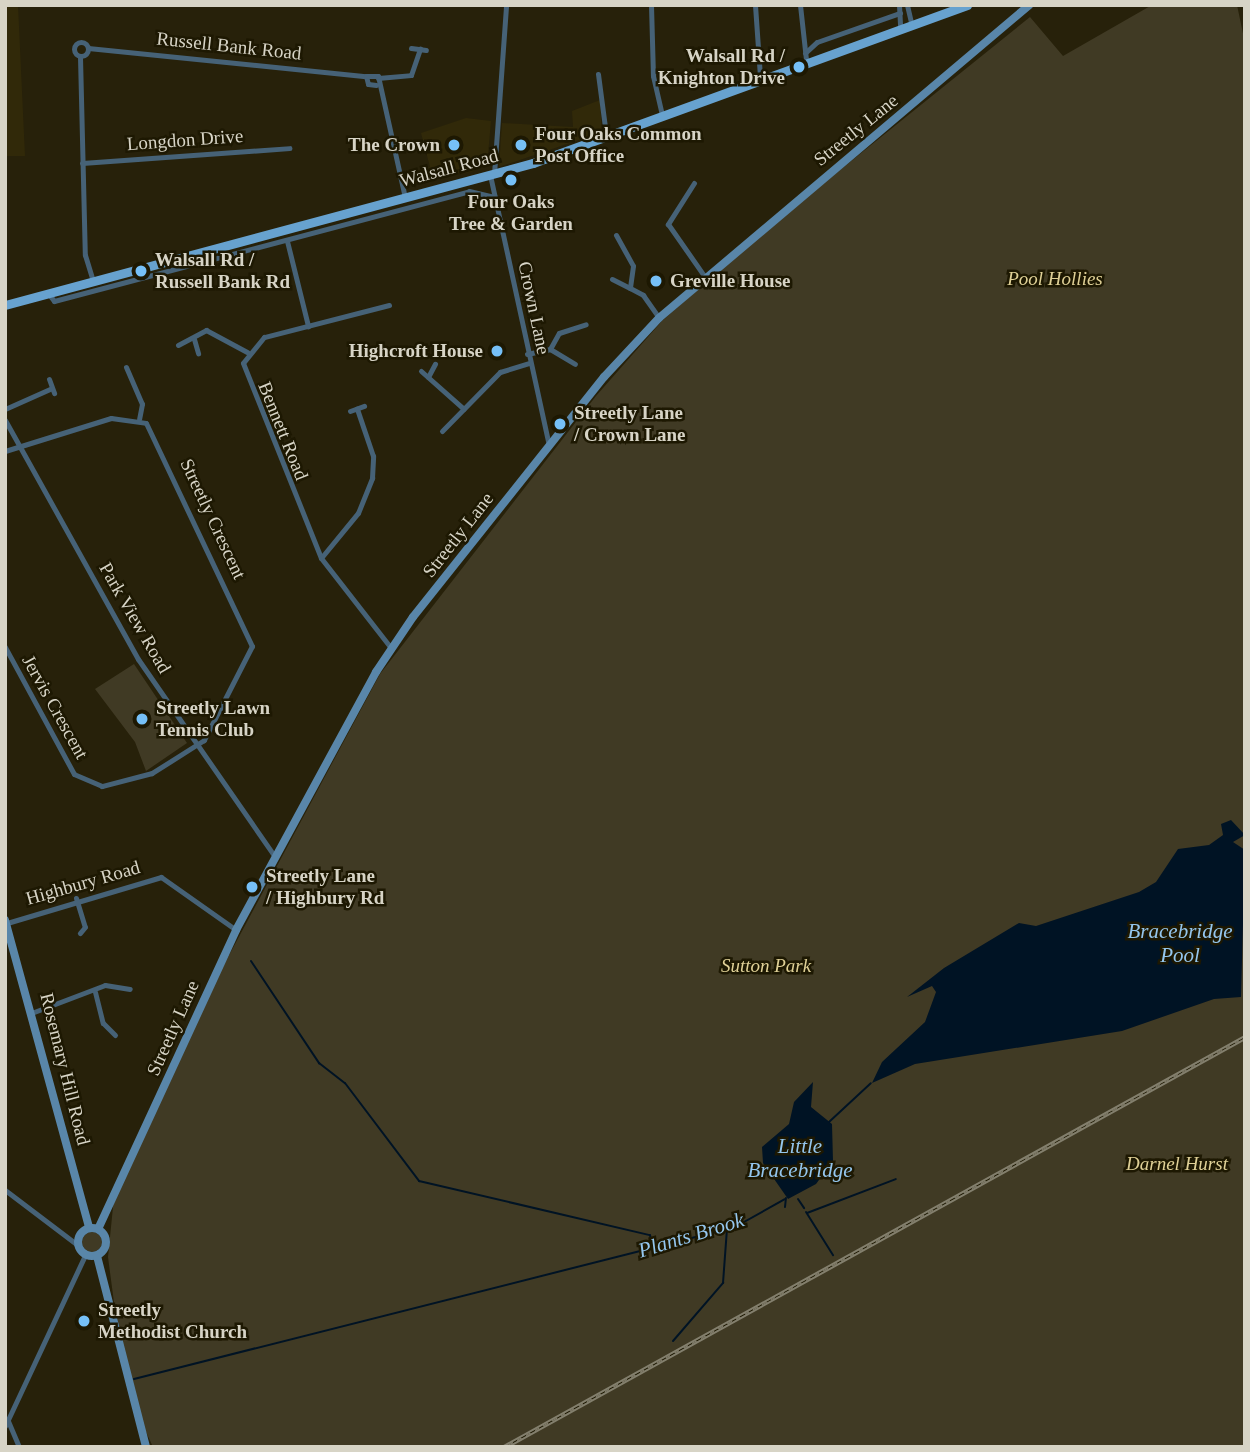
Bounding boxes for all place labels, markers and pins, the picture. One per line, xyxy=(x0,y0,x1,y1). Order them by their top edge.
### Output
place label: Walsall Rd / Knighton Drive xyxy=(658,45,785,89)
marker: Walsall Rd / Knighton Drive xyxy=(791,59,807,75)
place label: Four Oaks Common Post Office xyxy=(535,123,702,167)
place label: The Crown xyxy=(348,134,440,156)
marker: The Crown xyxy=(446,137,462,153)
marker: Four Oaks Common Post Office xyxy=(513,137,529,153)
marker: Four Oaks Tree & Garden xyxy=(503,172,519,188)
place label: Four Oaks Tree & Garden xyxy=(449,191,573,235)
place label: Walsall Rd / Russell Bank Rd xyxy=(155,249,290,293)
marker: Walsall Rd / Russell Bank Rd xyxy=(133,263,149,279)
place label: Greville House xyxy=(670,270,790,292)
marker: Greville House xyxy=(648,273,664,289)
place label: Highcroft House xyxy=(349,340,483,362)
marker: Highcroft House xyxy=(489,343,505,359)
place label: Streetly Lane / Crown Lane xyxy=(574,402,686,446)
marker: Streetly Lane / Crown Lane xyxy=(552,416,568,432)
place label: Streetly Lawn Tennis Club xyxy=(156,697,270,741)
marker: Streetly Lawn Tennis Club xyxy=(134,711,150,727)
place label: Streetly Lane / Highbury Rd xyxy=(266,865,384,909)
marker: Streetly Lane / Highbury Rd xyxy=(244,879,260,895)
place label: Streetly Methodist Church xyxy=(98,1299,247,1343)
marker: Streetly Methodist Church xyxy=(76,1313,92,1329)

